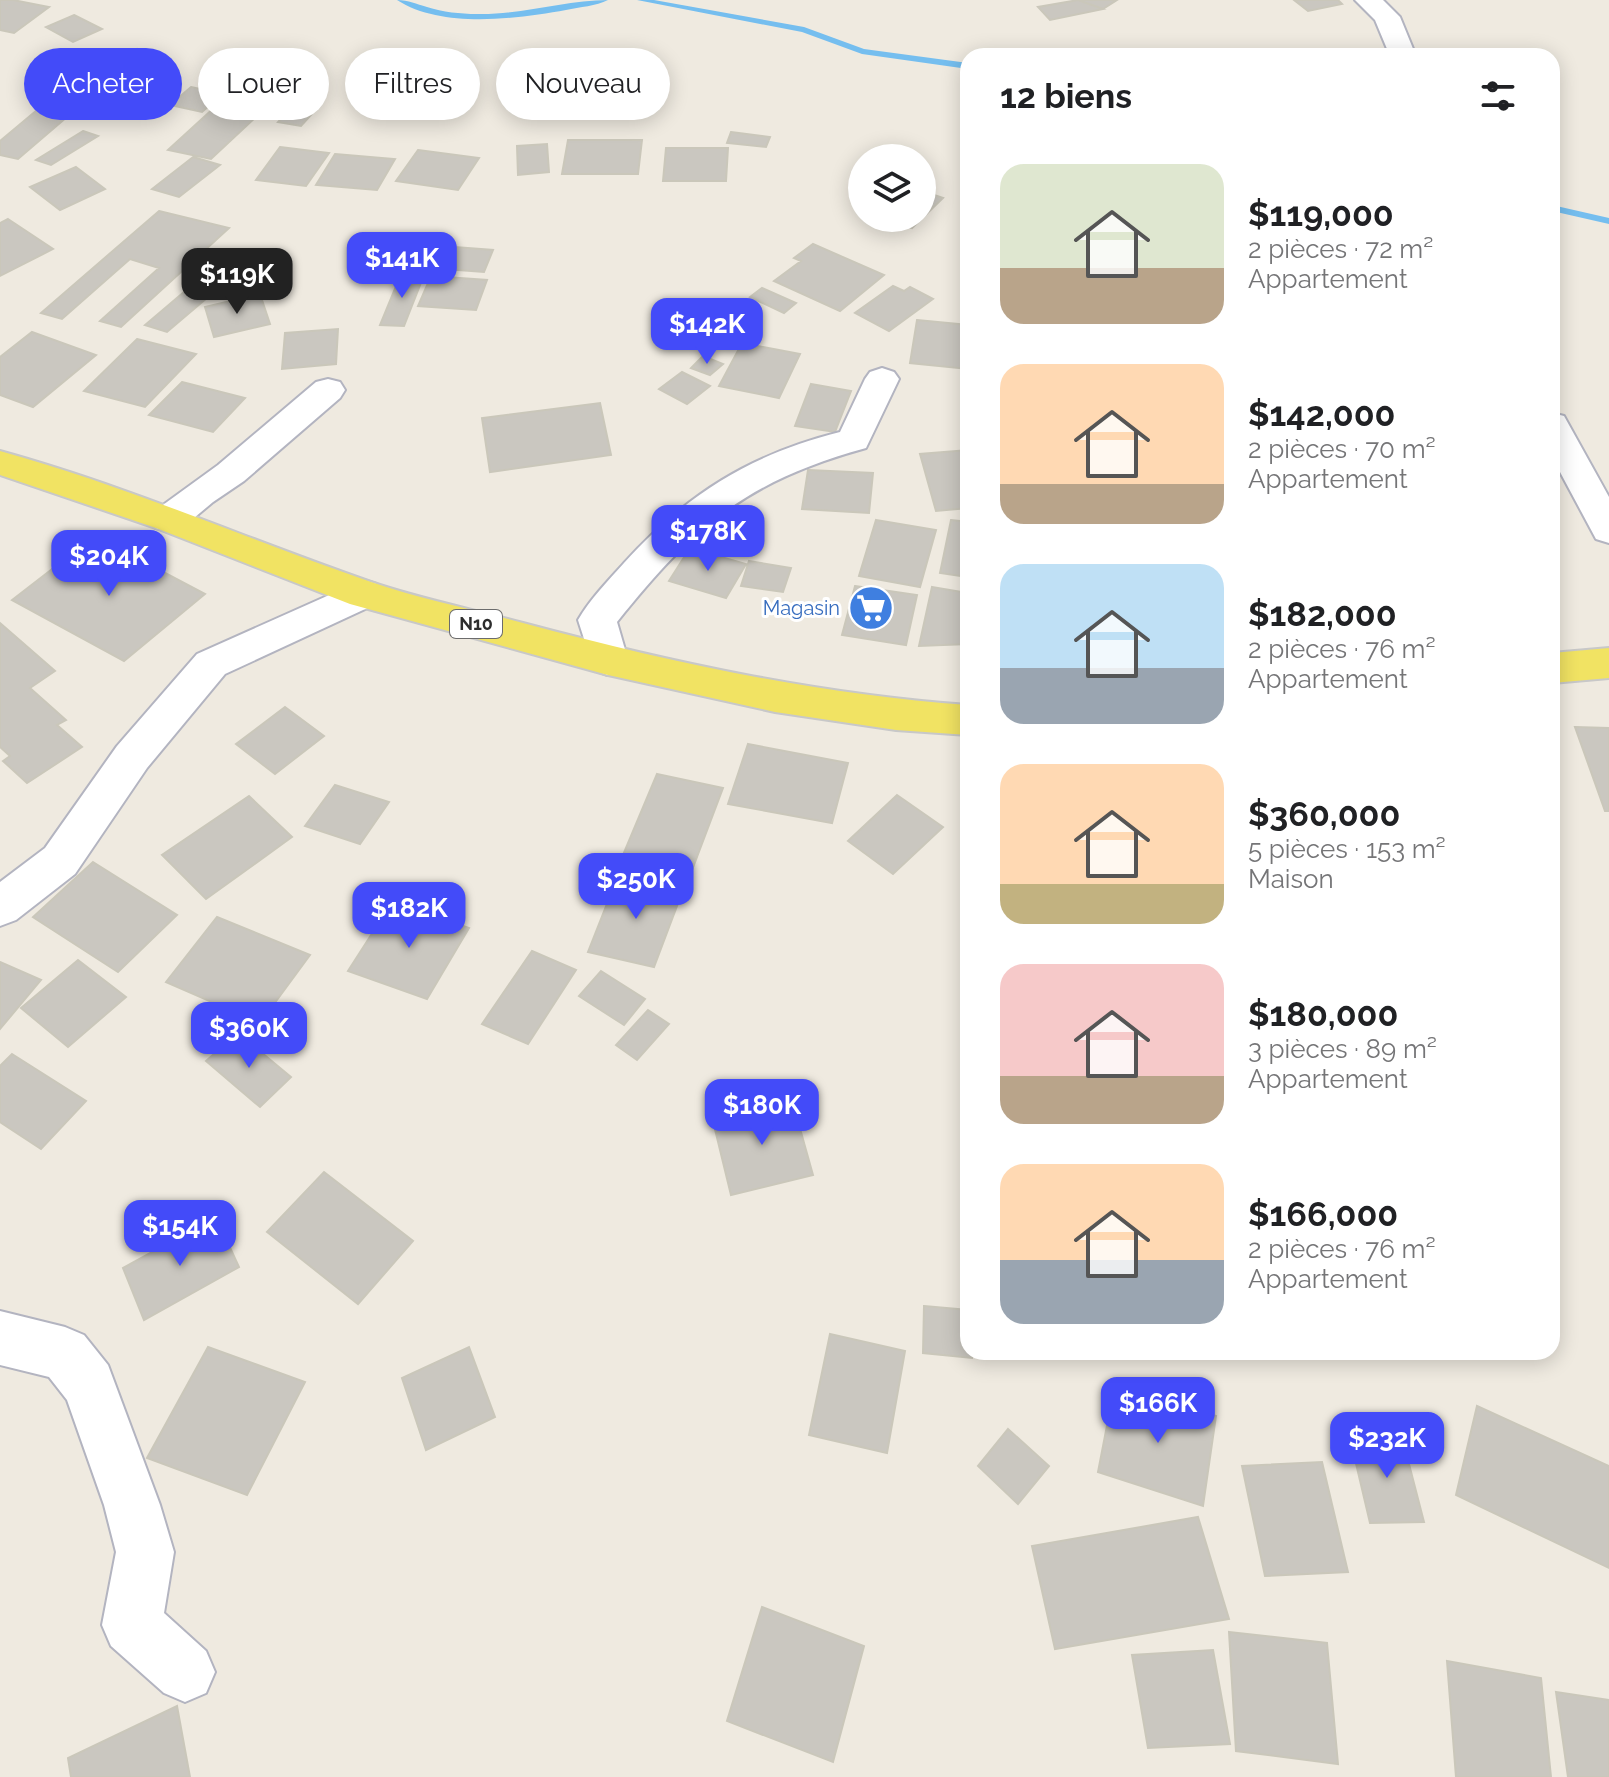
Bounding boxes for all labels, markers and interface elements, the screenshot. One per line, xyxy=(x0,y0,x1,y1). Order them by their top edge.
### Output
chip: Acheter xyxy=(24,48,182,120)
chip: Louer xyxy=(198,48,329,120)
chip: Filtres xyxy=(345,48,480,120)
chip: Nouveau xyxy=(496,48,670,120)
icon: filters xyxy=(1476,74,1520,118)
text: 12 biens xyxy=(1000,76,1132,116)
map controls xyxy=(848,144,936,232)
button: layers xyxy=(848,144,936,232)
text: $119,000 xyxy=(1248,194,1394,234)
icon: home xyxy=(1064,196,1160,292)
pin: $141K xyxy=(346,232,458,300)
text: 2 pièces · 72 m² xyxy=(1248,234,1433,264)
text: $141K xyxy=(365,243,439,273)
pin: $119K xyxy=(181,248,293,316)
text: $119K xyxy=(200,259,274,289)
text: Appartement xyxy=(1248,264,1408,294)
pin: $142K xyxy=(651,298,763,366)
text: $142K xyxy=(669,309,745,339)
text: $142,000 xyxy=(1248,394,1395,434)
icon: home xyxy=(1064,396,1160,492)
text: 2 pièces · 70 m² xyxy=(1248,434,1436,464)
text: Appartement xyxy=(1248,464,1408,494)
pin: $178K xyxy=(652,505,764,573)
text: $178K xyxy=(669,516,747,546)
pin: $204K xyxy=(53,530,165,598)
text: $204K xyxy=(69,541,149,571)
supermarket icon: Magasin xyxy=(847,584,895,632)
text: $182,000 xyxy=(1248,594,1397,634)
place label: Magasin xyxy=(763,596,840,620)
icon: home xyxy=(1064,596,1160,692)
road number: N10 xyxy=(450,610,502,638)
text: 2 pièces · 76 m² xyxy=(1248,634,1436,664)
text: Appartement xyxy=(1248,664,1408,694)
text: $360,000 xyxy=(1248,794,1400,834)
icon: home xyxy=(1064,796,1160,892)
text: 5 pièces · 153 m² xyxy=(1248,834,1446,864)
pin: $250K xyxy=(580,853,692,921)
text: $250K xyxy=(597,864,675,894)
text: Maison xyxy=(1248,864,1334,894)
pin: $182K xyxy=(353,882,465,950)
text: $182K xyxy=(370,893,448,923)
text: $180,000 xyxy=(1248,994,1398,1034)
icon: home xyxy=(1064,996,1160,1092)
pin: $360K xyxy=(193,1002,305,1070)
text: $360K xyxy=(209,1013,289,1043)
text: 3 pièces · 89 m² xyxy=(1248,1034,1437,1064)
text: Appartement xyxy=(1248,1064,1408,1094)
pin: $180K xyxy=(706,1079,818,1147)
text: $180K xyxy=(723,1090,801,1120)
text: $166,000 xyxy=(1248,1194,1398,1234)
icon: home xyxy=(1064,1196,1160,1292)
pin: $154K xyxy=(124,1200,236,1268)
text: $154K xyxy=(142,1211,218,1241)
text: 2 pièces · 76 m² xyxy=(1248,1234,1436,1264)
text: Appartement xyxy=(1248,1264,1408,1294)
pin: $166K xyxy=(1102,1377,1214,1445)
text: $166K xyxy=(1119,1388,1197,1418)
pin: $232K xyxy=(1331,1412,1443,1480)
text: $232K xyxy=(1348,1423,1426,1453)

